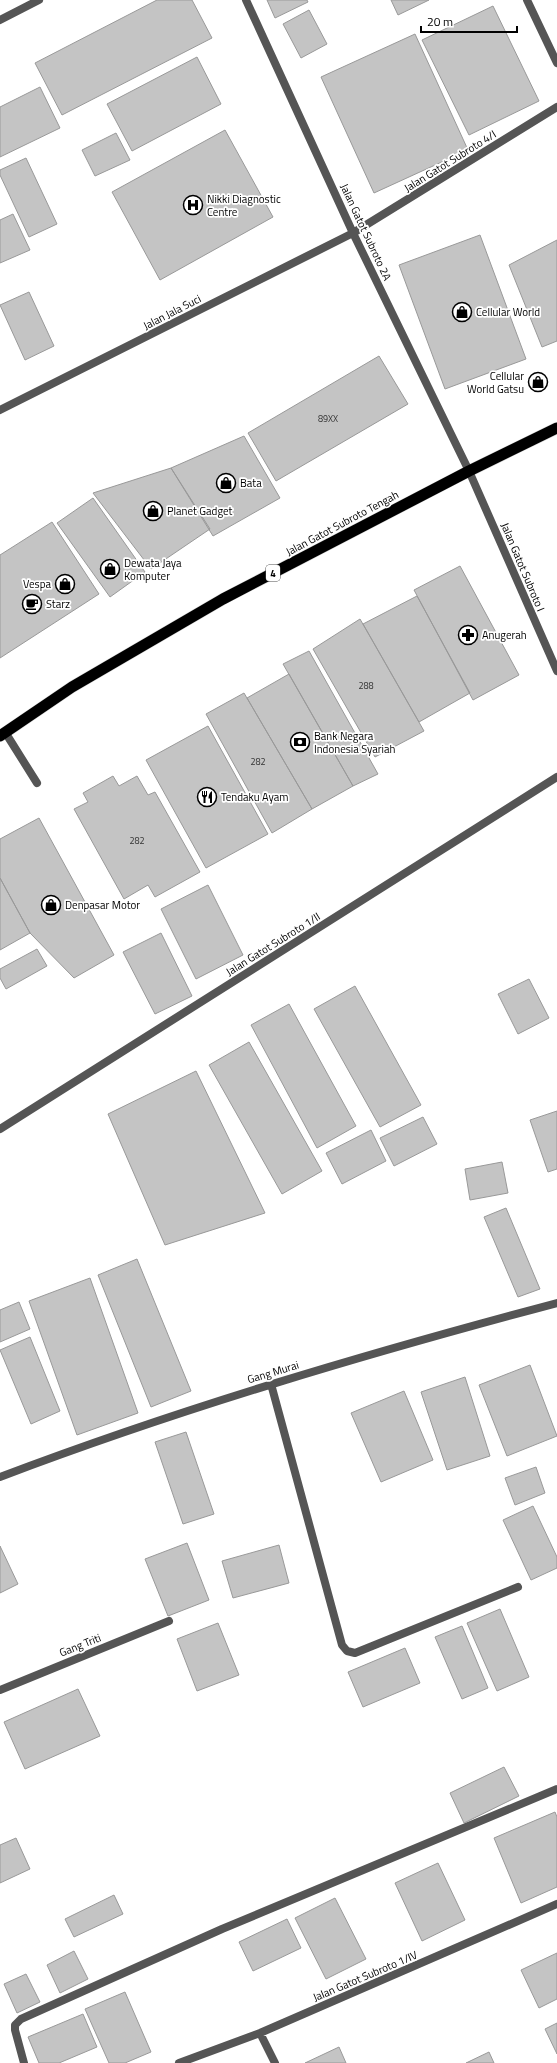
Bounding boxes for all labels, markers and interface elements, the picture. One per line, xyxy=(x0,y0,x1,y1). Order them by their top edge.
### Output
scale bar xyxy=(421,8,517,34)
text: 20 m xyxy=(427,12,453,31)
street label: Jalan Gatot Subroto 4/I xyxy=(401,126,499,196)
street label: Jalan Gatot Subroto 2A xyxy=(337,181,396,283)
place label: Nikki Diagnostic Centre xyxy=(207,191,281,220)
hospital icon: Nikki Diagnostic Centre xyxy=(182,194,204,216)
street label: Jalan Jala Suci xyxy=(140,291,204,333)
shop icon: Cellular World xyxy=(451,301,473,323)
place label: Cellular World xyxy=(476,304,540,320)
place label: Cellular World Gatsu xyxy=(467,368,524,397)
shop icon: Cellular World Gatsu xyxy=(527,371,549,393)
house number: 89XX xyxy=(318,412,338,425)
shop icon: Bata xyxy=(215,472,237,494)
place label: Bata xyxy=(240,475,262,491)
street label: Jalan Gatot Subroto Tengah xyxy=(283,486,401,560)
shop icon: Planet Gadget xyxy=(142,500,164,522)
place label: Planet Gadget xyxy=(167,503,233,519)
street label: Jalan Gatot Subroto I xyxy=(497,520,549,614)
place label: Dewata Jaya Komputer xyxy=(124,555,182,584)
shop icon: Dewata Jaya Komputer xyxy=(99,558,121,580)
road number: 4 xyxy=(266,565,280,581)
shop icon: Vespa xyxy=(54,573,76,595)
place label: Vespa xyxy=(23,576,51,592)
cafe icon: Starz xyxy=(21,593,43,615)
place label: Starz xyxy=(46,596,70,612)
pharmacy icon: Anugerah xyxy=(457,624,479,646)
place label: Anugerah xyxy=(482,627,527,643)
house number: 288 xyxy=(358,679,374,692)
place label: Bank Negara Indonesia Syariah xyxy=(314,728,395,757)
bank icon: Bank Negara Indonesia Syariah xyxy=(289,731,311,753)
house number: 282 xyxy=(250,755,266,768)
restaurant icon: Tendaku Ayam xyxy=(196,786,218,808)
place label: Tendaku Ayam xyxy=(221,789,288,805)
house number: 282 xyxy=(129,834,145,847)
shop icon: Denpasar Motor xyxy=(40,894,62,916)
place label: Denpasar Motor xyxy=(65,897,140,913)
street label: Jalan Gatot Subroto 1/II xyxy=(223,908,323,980)
street label: Gang Murai xyxy=(245,1357,301,1387)
street label: Gang Triti xyxy=(57,1629,103,1661)
street label: Jalan Gatot Subroto 1/IV xyxy=(310,1946,420,2005)

